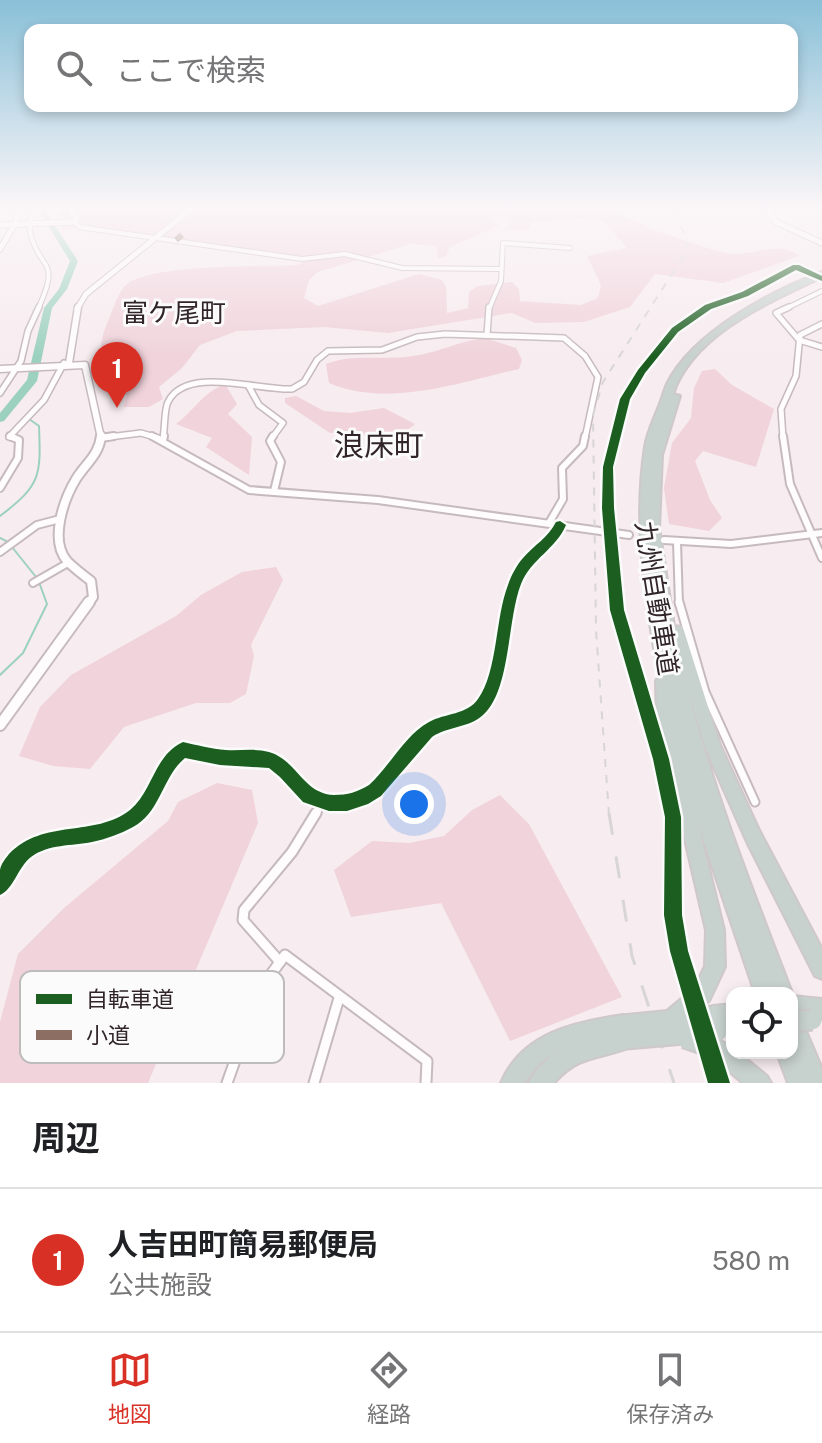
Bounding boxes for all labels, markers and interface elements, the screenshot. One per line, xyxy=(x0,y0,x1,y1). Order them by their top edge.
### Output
search box xyxy=(24,24,798,112)
icon: search xyxy=(52,46,96,90)
text: ここで検索 xyxy=(116,52,266,88)
district label: 富ケ尾町 xyxy=(122,297,226,328)
pin: 1 xyxy=(91,342,143,408)
district label: 浪床町 xyxy=(334,427,424,463)
street label: 九州自動車道 xyxy=(629,519,685,677)
your location xyxy=(394,784,434,824)
legend xyxy=(20,971,284,1063)
text: 自転車道 xyxy=(86,986,174,1012)
map controls xyxy=(726,987,798,1059)
button: locate xyxy=(726,987,798,1059)
text: 小道 xyxy=(86,1022,130,1048)
text: 周辺 xyxy=(32,1118,100,1158)
text: 人吉田町簡易郵便局 xyxy=(108,1226,378,1262)
text: 1 xyxy=(52,1245,64,1276)
text: 580 m xyxy=(712,1245,790,1276)
text: 公共施設 xyxy=(108,1269,212,1300)
tab: 地図 xyxy=(108,1348,152,1428)
tab: 経路 xyxy=(367,1348,411,1428)
tab: 保存済み xyxy=(626,1348,714,1428)

